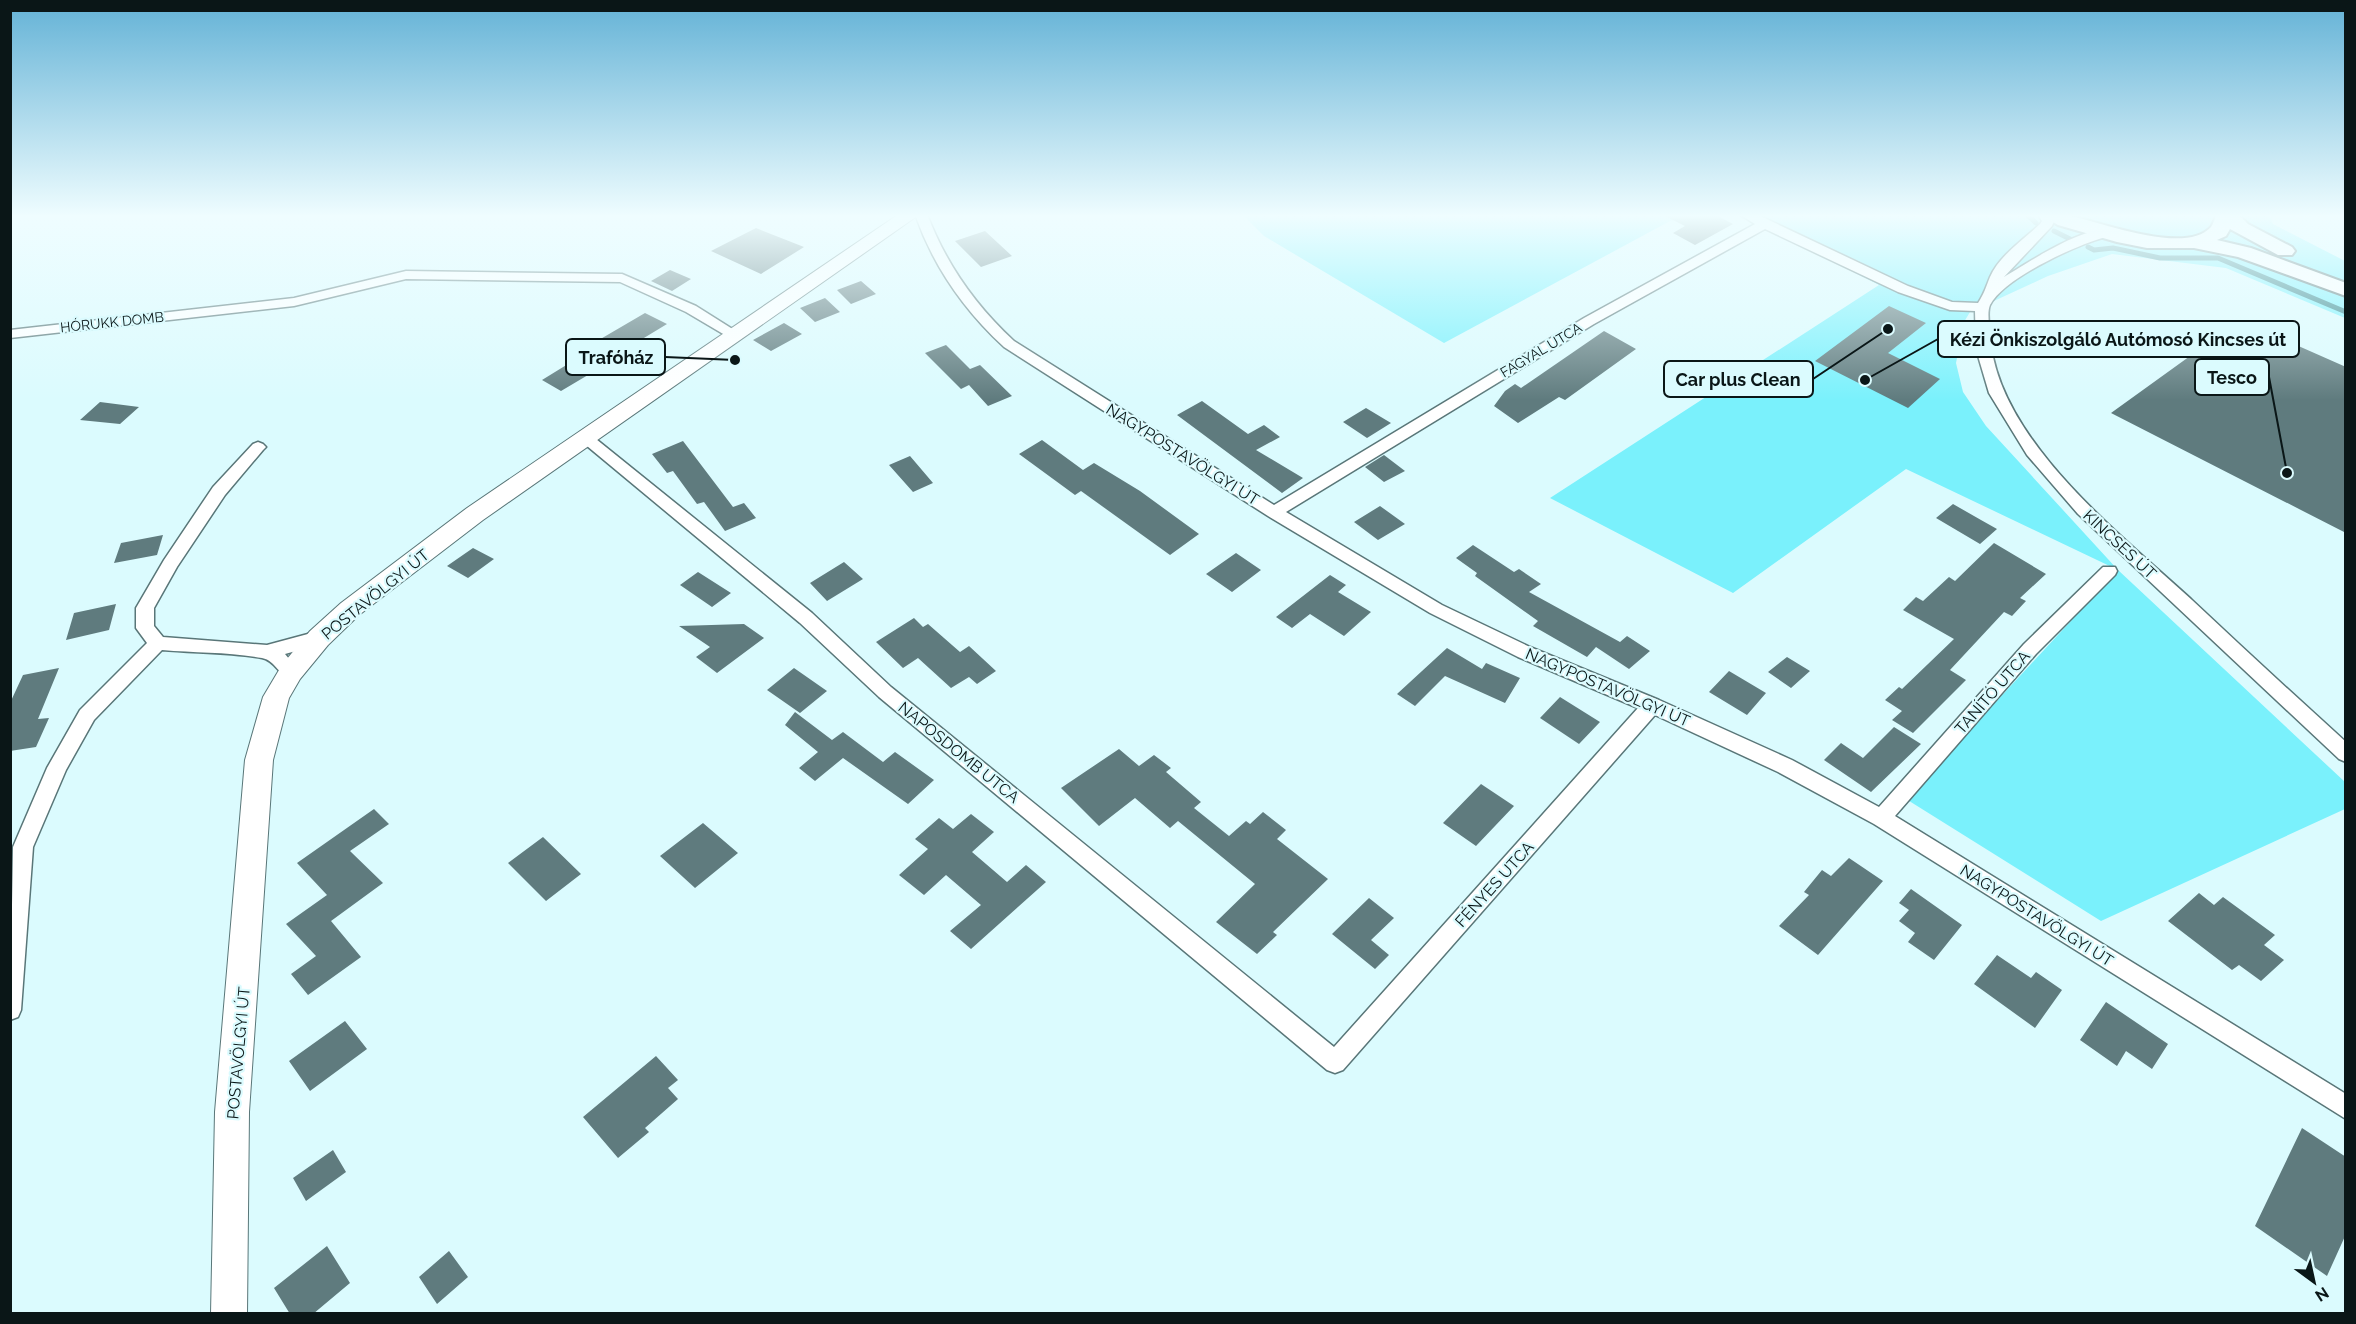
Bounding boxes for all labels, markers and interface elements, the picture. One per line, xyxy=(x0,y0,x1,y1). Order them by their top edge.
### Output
street label: HÓRUKK DOMB xyxy=(59,308,165,335)
street label: FAGYAL UTCA xyxy=(1497,319,1585,381)
callout: Kézi Önkiszolgáló Autómosó Kincses út xyxy=(1938,321,2299,357)
text: Kézi Önkiszolgáló Autómosó Kincses út xyxy=(1950,328,2286,350)
callout: Trafóház xyxy=(566,339,665,375)
text: Trafóház xyxy=(579,347,654,368)
callout: Tesco xyxy=(2195,359,2269,395)
callout: Car plus Clean xyxy=(1664,361,1813,397)
text: Tesco xyxy=(2207,367,2257,388)
text: Car plus Clean xyxy=(1675,369,1801,390)
street label: NAGYPOSTAVÖLGYI ÚT xyxy=(1103,399,1263,509)
street label: KINCSES ÚT xyxy=(2079,505,2161,583)
street label: POSTAVÖLGYI ÚT xyxy=(317,544,433,644)
street label: NAGYPOSTAVÖLGYI ÚT xyxy=(1523,643,1694,731)
street label: TANÍTÓ UTCA xyxy=(1950,646,2034,738)
street label: NAPOSDOMB UTCA xyxy=(894,698,1023,807)
street label: FÉNYES UTCA xyxy=(1450,837,1538,931)
street label: NAGYPOSTAVÖLGYI ÚT xyxy=(1957,860,2117,970)
street label: POSTAVÖLGYI ÚT xyxy=(222,986,254,1120)
north arrow xyxy=(2284,1252,2344,1312)
text: N xyxy=(2312,1283,2332,1305)

